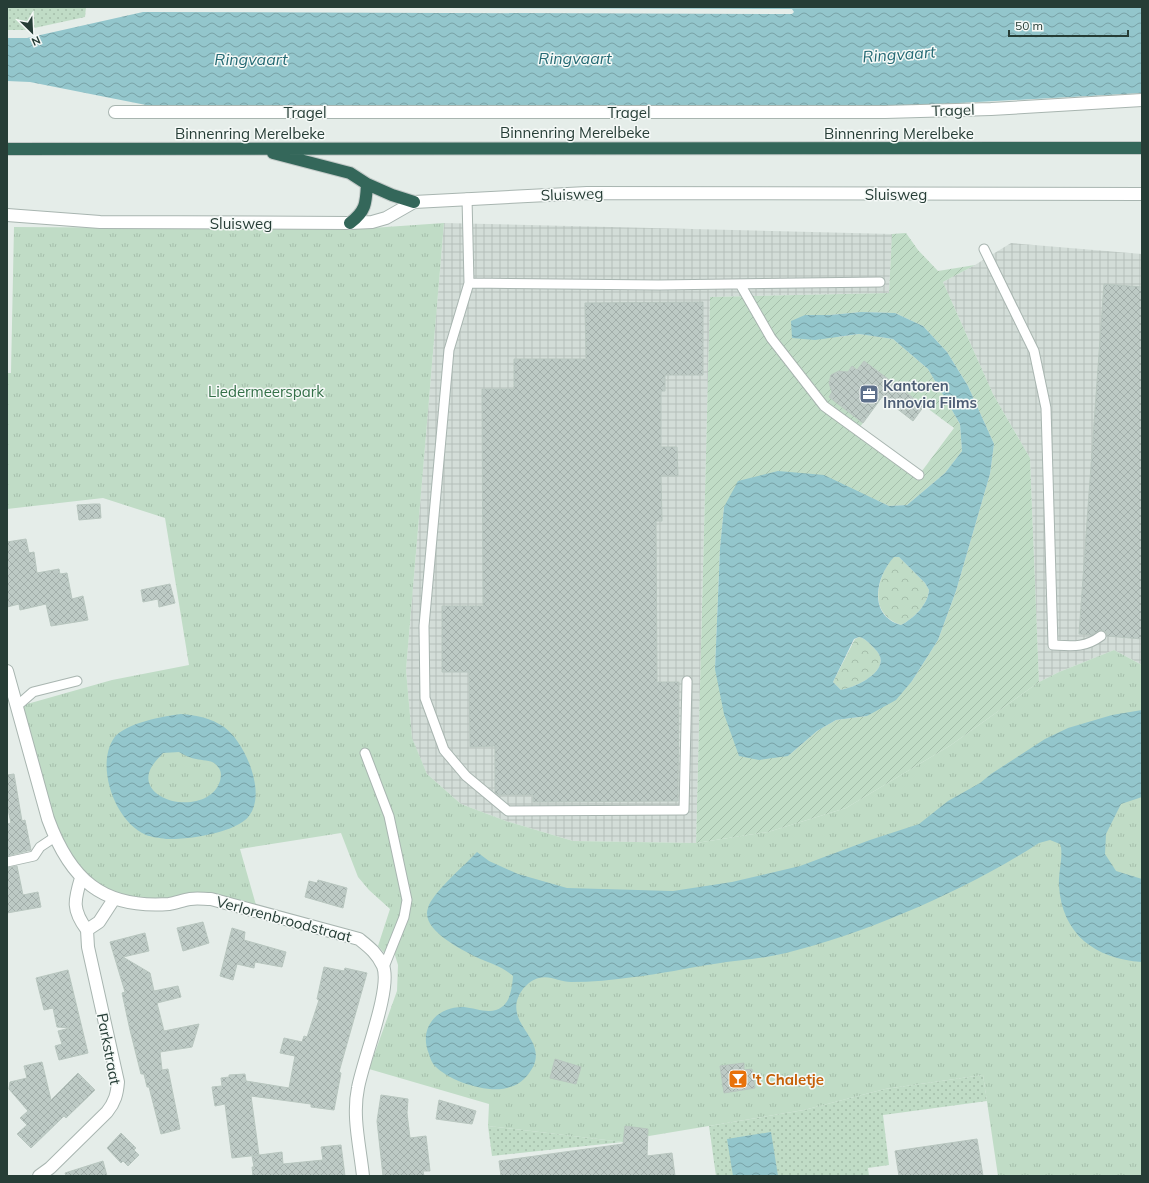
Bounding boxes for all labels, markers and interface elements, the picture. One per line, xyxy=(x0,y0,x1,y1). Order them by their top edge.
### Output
north arrow xyxy=(12,12,52,52)
scale bar xyxy=(1009,12,1128,38)
text: 50 m xyxy=(1015,18,1043,33)
text: N xyxy=(29,33,43,49)
water label: Ringvaart xyxy=(862,41,937,67)
water label: Ringvaart xyxy=(538,48,612,68)
water label: Ringvaart xyxy=(214,49,288,69)
street label: Tragel xyxy=(931,100,975,120)
street label: Tragel xyxy=(283,103,327,122)
street label: Tragel xyxy=(607,103,651,122)
street label: Binnenring Merelbeke xyxy=(500,123,650,142)
street label: Binnenring Merelbeke xyxy=(175,124,325,143)
street label: Binnenring Merelbeke xyxy=(824,124,974,143)
street label: Sluisweg xyxy=(540,183,604,205)
street label: Sluisweg xyxy=(865,185,927,204)
street label: Sluisweg xyxy=(210,214,272,233)
place label: Kantoren Innovia Films xyxy=(883,376,977,412)
park label: Liedermeerspark xyxy=(208,382,324,401)
office icon: Kantoren Innovia Films xyxy=(858,383,880,405)
street label: Verlorenbroodstraat xyxy=(214,892,354,946)
street label: Parkstraat xyxy=(93,1012,125,1086)
bar icon: 't Chaletje xyxy=(727,1068,749,1090)
place label: 't Chaletje xyxy=(752,1070,824,1089)

